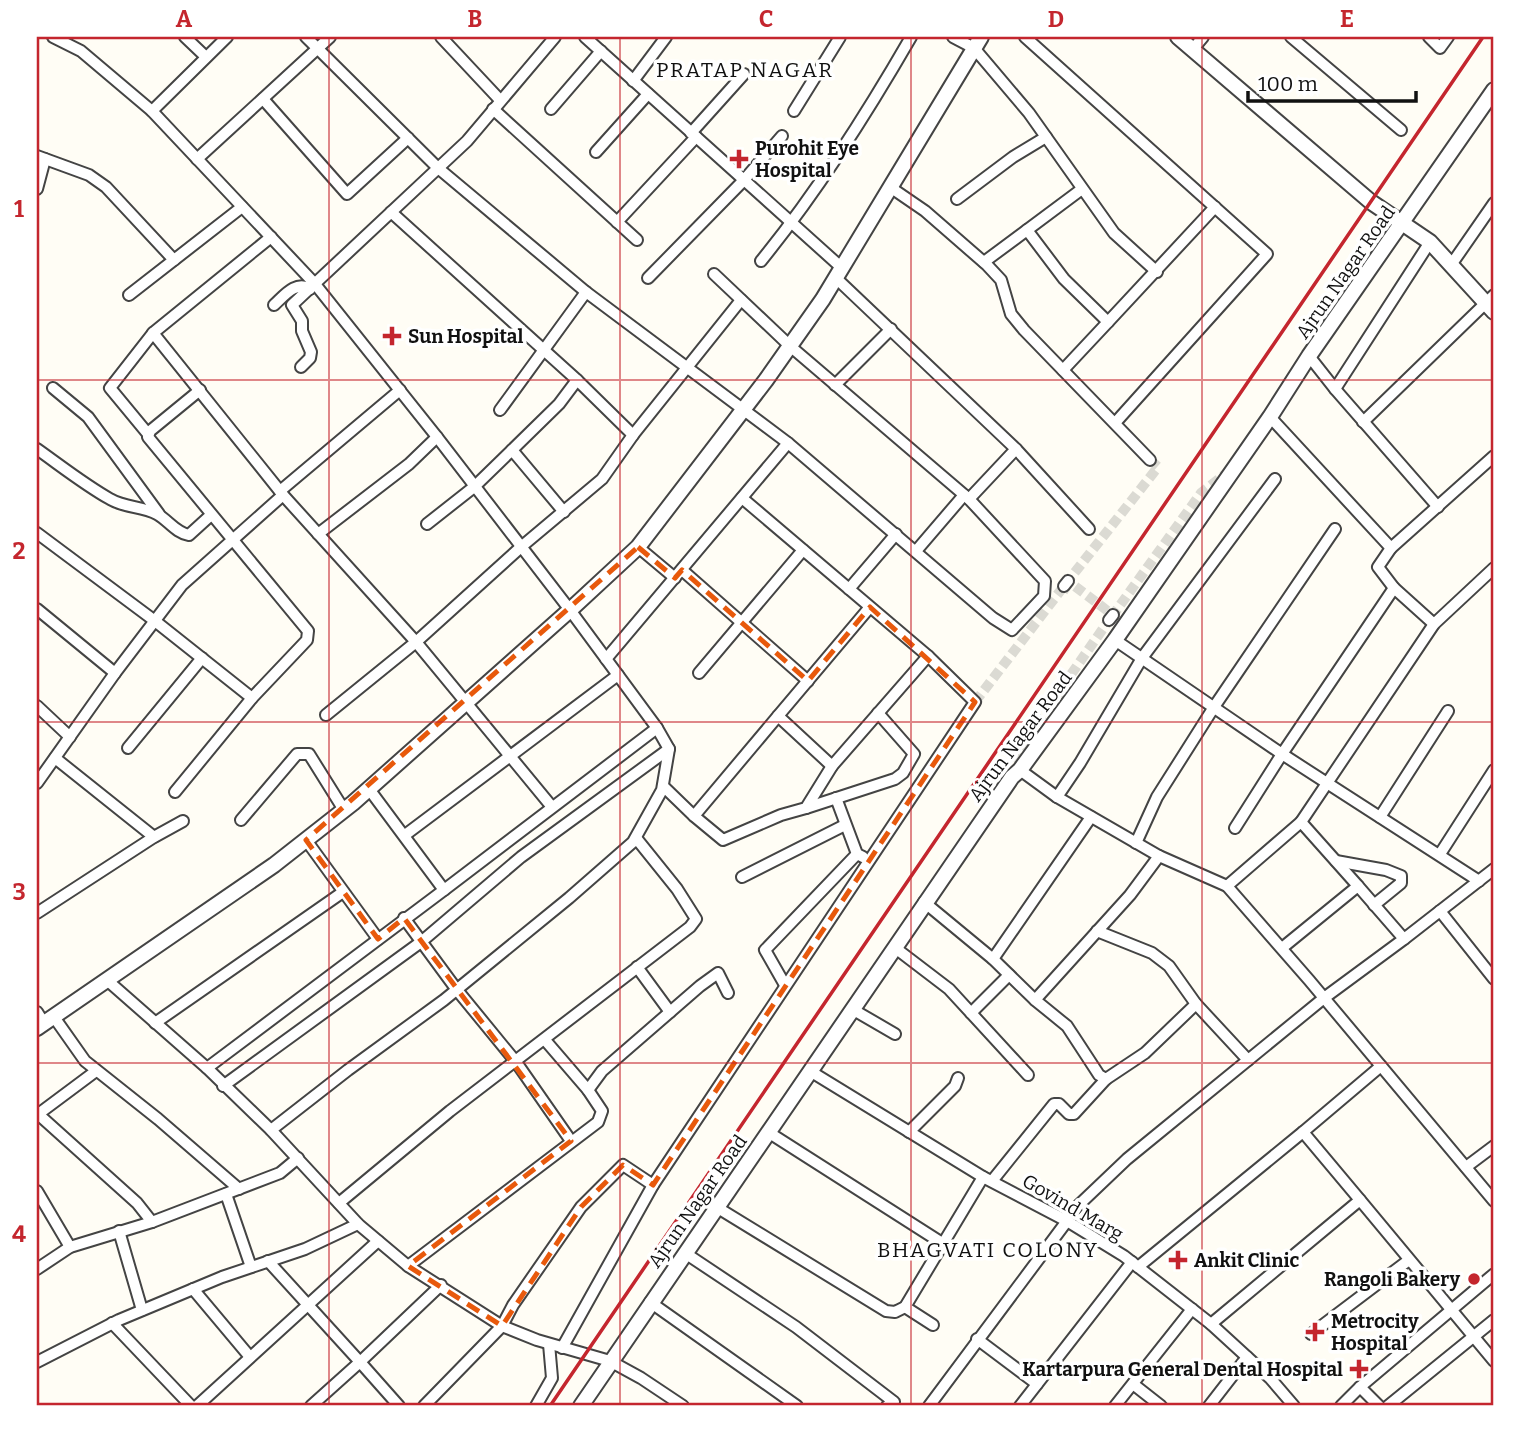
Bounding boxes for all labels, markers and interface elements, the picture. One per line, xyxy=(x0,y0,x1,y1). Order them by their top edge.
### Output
text: A xyxy=(176,5,193,33)
text: B xyxy=(468,5,482,33)
text: C xyxy=(759,5,773,33)
text: D xyxy=(1048,5,1064,33)
text: E xyxy=(1340,5,1354,33)
district label: PRATAP NAGAR xyxy=(656,57,834,83)
scale bar xyxy=(1248,60,1416,104)
text: 100 m xyxy=(1258,71,1318,97)
place label: Purohit Eye Hospital xyxy=(755,137,859,182)
marker: Purohit Eye Hospital xyxy=(729,149,749,169)
text: 1 xyxy=(14,195,24,223)
street label: Ajrun Nagar Road xyxy=(1291,201,1400,343)
place label: Sun Hospital xyxy=(408,325,524,348)
marker: Sun Hospital xyxy=(382,326,402,346)
text: 2 xyxy=(13,537,26,565)
street label: Ajrun Nagar Road xyxy=(964,667,1077,806)
text: 3 xyxy=(12,878,26,906)
street label: Ajrun Nagar Road xyxy=(643,1130,752,1272)
street label: Govind Marg xyxy=(1018,1169,1128,1246)
text: 4 xyxy=(12,1220,26,1248)
district label: BHAGVATI COLONY xyxy=(877,1237,1099,1263)
place label: Ankit Clinic xyxy=(1194,1249,1299,1272)
marker: Ankit Clinic xyxy=(1168,1250,1188,1270)
place label: Rangoli Bakery xyxy=(1324,1268,1460,1291)
marker: Rangoli Bakery xyxy=(1466,1271,1482,1287)
place label: Metrocity Hospital xyxy=(1331,1310,1419,1355)
marker: Metrocity Hospital xyxy=(1305,1322,1325,1342)
place label: Kartarpura General Dental Hospital xyxy=(1022,1358,1343,1381)
marker: Kartarpura General Dental Hospital xyxy=(1349,1359,1369,1379)

